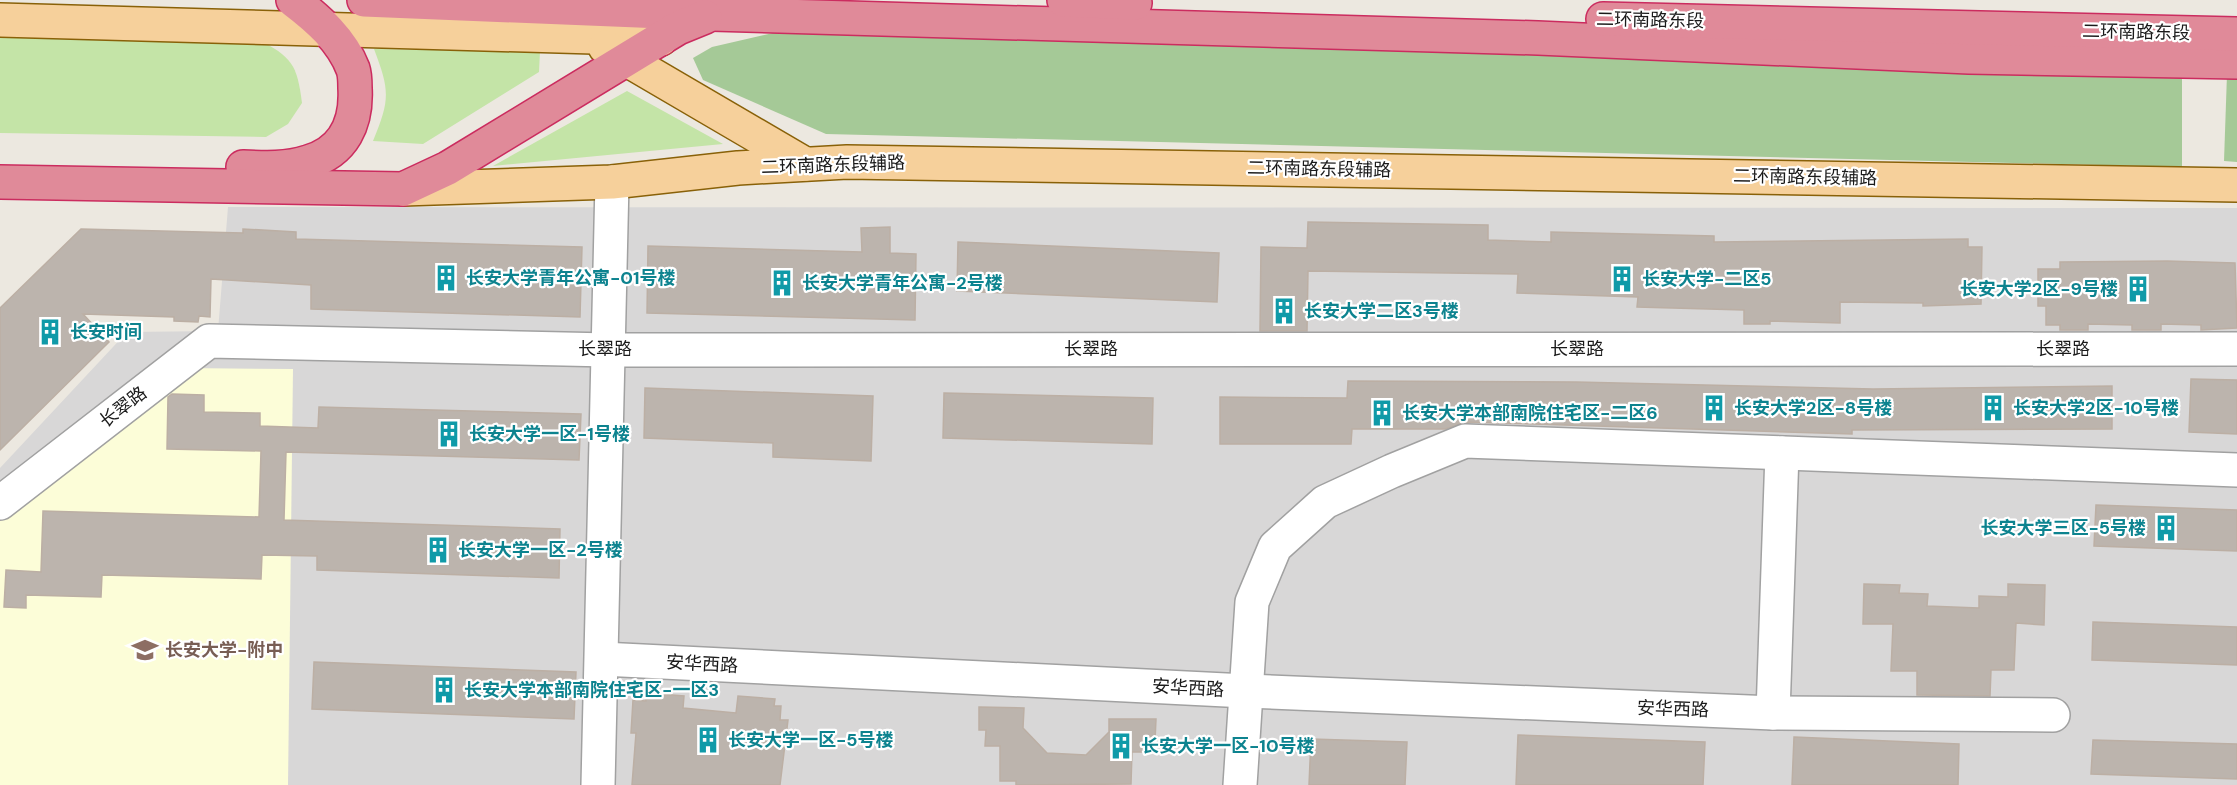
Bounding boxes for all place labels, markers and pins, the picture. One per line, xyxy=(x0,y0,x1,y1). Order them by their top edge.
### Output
building icon: 长安大学青年公寓-01号楼 xyxy=(431,263,461,293)
building icon: 长安大学-二区5 xyxy=(1607,264,1637,294)
place label: 长安大学青年公寓-01号楼 xyxy=(466,266,676,290)
place label: 长安大学-二区5 xyxy=(1642,267,1772,291)
building icon: 长安大学青年公寓-2号楼 xyxy=(767,268,797,298)
place label: 长安大学青年公寓-2号楼 xyxy=(802,271,1003,295)
building icon: 长安大学2区-9号楼 xyxy=(2123,274,2153,304)
place label: 长安大学2区-9号楼 xyxy=(1960,277,2118,301)
building icon: 长安大学二区3号楼 xyxy=(1269,296,1299,326)
place label: 长安大学二区3号楼 xyxy=(1304,299,1459,323)
building icon: 长安时间 xyxy=(35,317,65,347)
place label: 长安时间 xyxy=(70,320,142,344)
building icon: 长安大学2区-8号楼 xyxy=(1699,393,1729,423)
building icon: 长安大学2区-10号楼 xyxy=(1978,393,2008,423)
place label: 长安大学2区-8号楼 xyxy=(1734,396,1892,420)
place label: 长安大学2区-10号楼 xyxy=(2013,396,2179,420)
building icon: 长安大学本部南院住宅区-二区6 xyxy=(1367,398,1397,428)
place label: 长安大学本部南院住宅区-二区6 xyxy=(1402,401,1658,425)
building icon: 长安大学一区-1号楼 xyxy=(434,419,464,449)
place label: 长安大学一区-1号楼 xyxy=(469,422,630,446)
building icon: 长安大学三区-5号楼 xyxy=(2151,513,2181,543)
place label: 长安大学三区-5号楼 xyxy=(1980,516,2146,540)
building icon: 长安大学一区-2号楼 xyxy=(423,535,453,565)
place label: 长安大学一区-2号楼 xyxy=(458,538,623,562)
school or university icon: 长安大学-附中 xyxy=(130,635,160,665)
place label: 长安大学-附中 xyxy=(165,638,283,662)
building icon: 长安大学本部南院住宅区-一区3 xyxy=(429,675,459,705)
place label: 长安大学本部南院住宅区-一区3 xyxy=(464,678,719,702)
building icon: 长安大学一区-5号楼 xyxy=(693,725,723,755)
place label: 长安大学一区-5号楼 xyxy=(728,728,894,752)
building icon: 长安大学一区-10号楼 xyxy=(1106,731,1136,761)
place label: 长安大学一区-10号楼 xyxy=(1141,734,1315,758)

